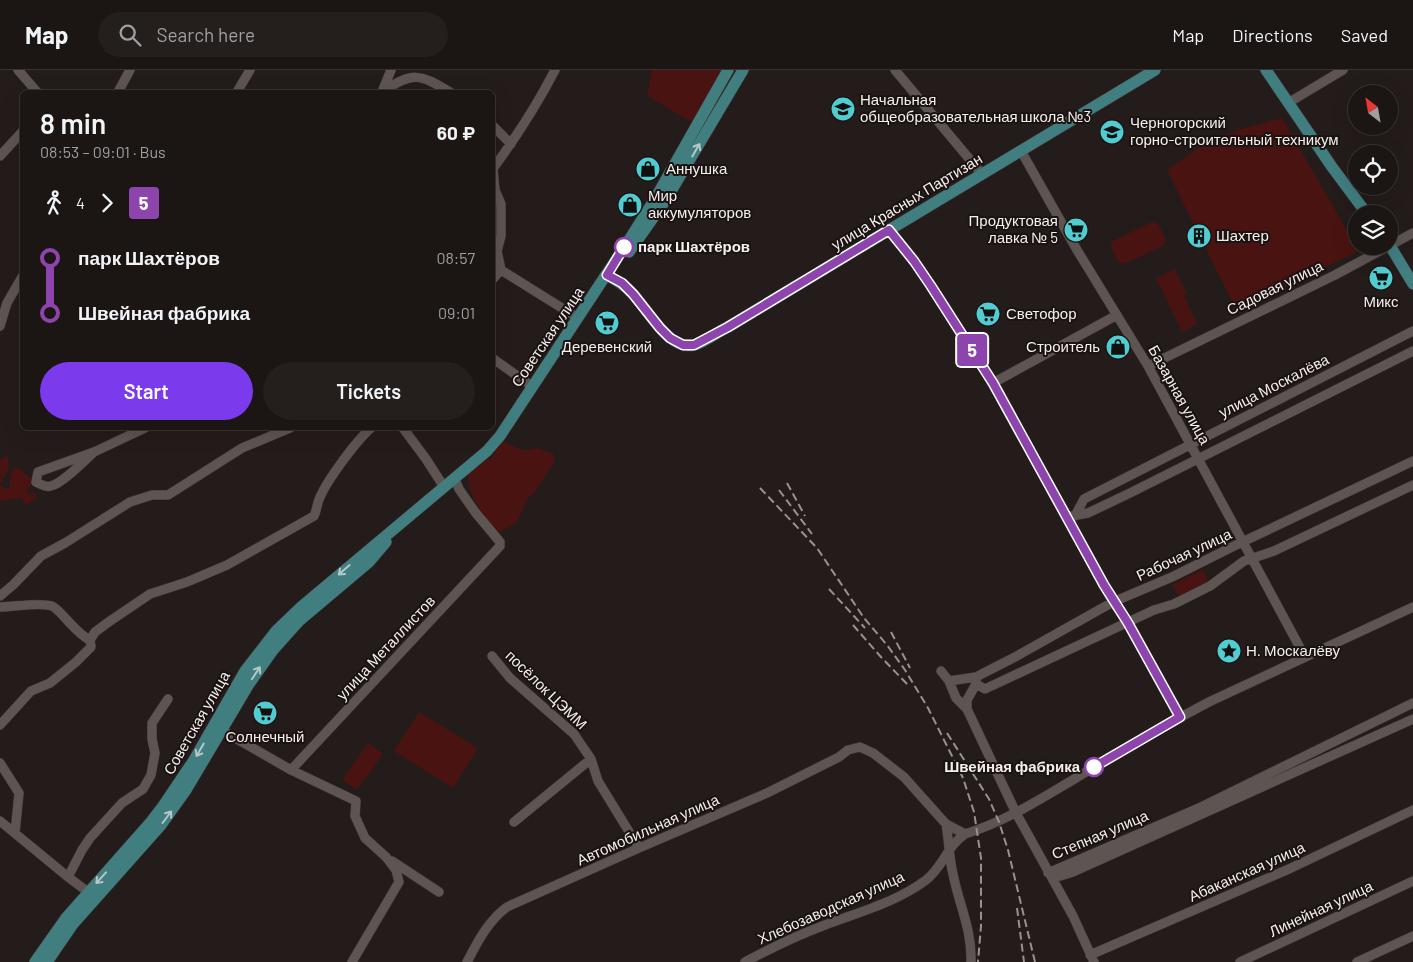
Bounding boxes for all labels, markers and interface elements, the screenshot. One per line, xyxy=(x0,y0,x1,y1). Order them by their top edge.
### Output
search box xyxy=(98,12,448,57)
text: Map xyxy=(25,20,68,49)
icon: search xyxy=(116,21,144,49)
text: Search here xyxy=(156,23,255,46)
text: Map xyxy=(1172,24,1204,46)
text: Directions xyxy=(1232,24,1313,46)
text: Saved xyxy=(1341,24,1388,46)
north arrow xyxy=(1348,85,1398,135)
map controls xyxy=(1348,85,1398,255)
place label: Начальная общеобразовательная школа №3 xyxy=(860,90,1091,125)
school or university icon: Начальная общеобразовательная школа №3 xyxy=(830,96,856,122)
text: 8 min xyxy=(40,106,106,140)
place label: Черногорский горно-строительный техникум xyxy=(1130,113,1339,148)
school or university icon: Черногорский горно-строительный техникум xyxy=(1099,119,1125,145)
text: 60 ₽ xyxy=(437,121,475,144)
text: 08:53 – 09:01 · Bus xyxy=(40,142,166,161)
one-way arrow xyxy=(691,143,701,157)
button: locate xyxy=(1348,145,1398,195)
street label: улица Красных Партизан xyxy=(828,149,985,253)
shop icon: Аннушка xyxy=(635,156,661,182)
place label: Аннушка xyxy=(666,159,728,177)
place label: Мир аккумуляторов xyxy=(648,186,751,221)
icon: walk xyxy=(40,189,68,217)
icon: forward xyxy=(93,189,121,217)
text: 5 xyxy=(139,192,149,214)
shop icon: Мир аккумуляторов xyxy=(617,192,643,218)
text: 4 xyxy=(76,193,85,212)
button: layers xyxy=(1348,205,1398,255)
place label: Продуктовая лавка № 5 xyxy=(969,211,1058,246)
supermarket icon: Продуктовая лавка № 5 xyxy=(1063,217,1089,243)
building icon: Шахтер xyxy=(1186,223,1212,249)
place label: Шахтер xyxy=(1216,226,1269,244)
marker: парк Шахтёров xyxy=(614,237,634,257)
place label: парк Шахтёров xyxy=(638,237,750,255)
text: парк Шахтёров xyxy=(78,246,220,269)
text: 08:57 xyxy=(436,248,475,267)
street label: Садовая улица xyxy=(1223,256,1326,318)
supermarket icon: Микс xyxy=(1368,265,1394,291)
street label: Советская улица xyxy=(507,283,588,390)
place label: Микс xyxy=(1363,292,1399,310)
text: Швейная фабрика xyxy=(78,301,250,324)
supermarket icon: Светофор xyxy=(975,301,1001,327)
text: 09:01 xyxy=(438,303,475,322)
place label: Светофор xyxy=(1006,304,1077,322)
supermarket icon: Деревенский xyxy=(594,310,620,336)
line badge: 5 xyxy=(956,334,988,366)
shop icon: Строитель xyxy=(1105,334,1131,360)
place label: Деревенский xyxy=(562,337,652,355)
place label: Строитель xyxy=(1026,337,1100,355)
text: 5 xyxy=(967,339,977,361)
street label: Базарная улица xyxy=(1145,342,1215,448)
street label: улица Москалёва xyxy=(1215,349,1332,421)
button: Start xyxy=(40,362,253,420)
button: Tickets xyxy=(263,362,475,420)
street label: Рабочая улица xyxy=(1133,524,1235,584)
one-way arrow xyxy=(338,565,351,576)
street label: улица Металлистов xyxy=(332,591,438,703)
place icon: Н. Москалёву xyxy=(1216,638,1242,664)
place label: Н. Москалёву xyxy=(1246,641,1340,659)
street label: посёлок ЦЭММ xyxy=(502,646,591,733)
one-way arrow xyxy=(251,666,261,680)
street label: Советская улица xyxy=(159,667,233,778)
supermarket icon: Солнечный xyxy=(252,700,278,726)
place label: Солнечный xyxy=(226,727,304,745)
one-way arrow xyxy=(194,742,204,756)
place label: Швейная фабрика xyxy=(944,757,1081,775)
marker: Швейная фабрика xyxy=(1084,757,1104,777)
street label: Автомобильная улица xyxy=(574,789,722,869)
street label: Степная улица xyxy=(1049,805,1151,862)
one-way arrow xyxy=(162,810,172,824)
street label: Абаканская улица xyxy=(1186,837,1308,905)
street label: Хлебозаводская улица xyxy=(754,866,907,948)
one-way arrow xyxy=(95,871,106,884)
street label: Линейная улица xyxy=(1266,876,1376,940)

